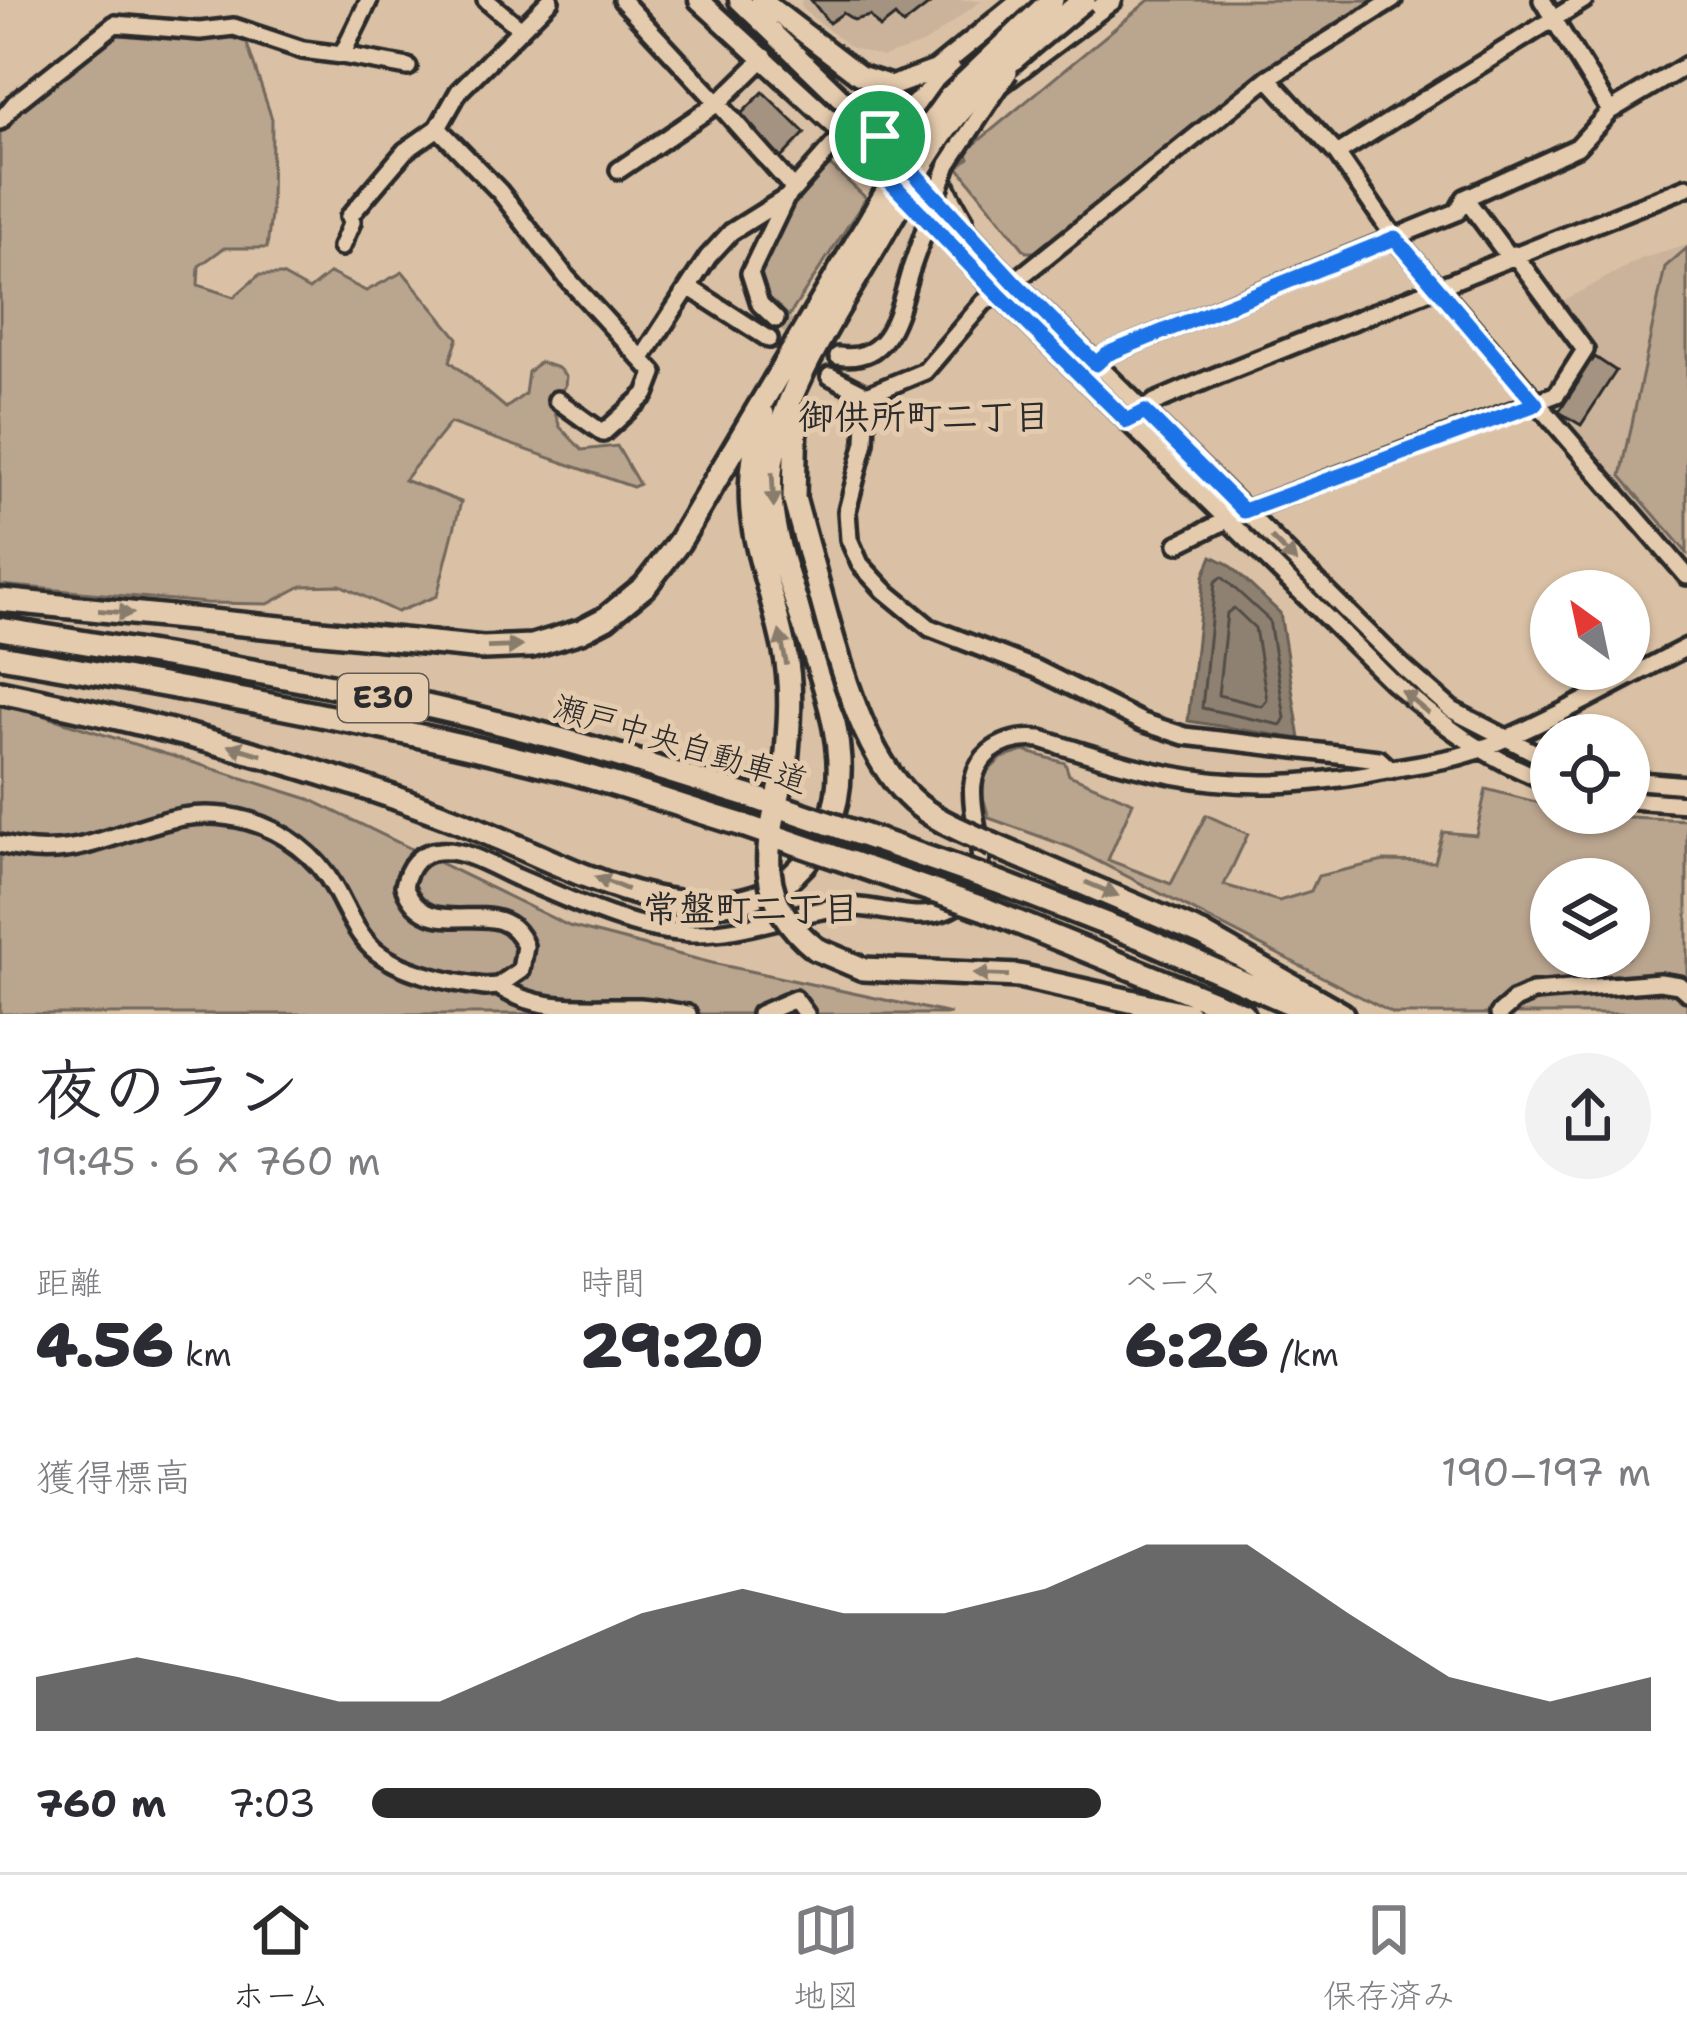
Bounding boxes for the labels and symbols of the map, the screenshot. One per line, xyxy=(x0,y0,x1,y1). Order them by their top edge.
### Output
pin xyxy=(829,85,931,187)
district label: 御供所町二丁目 xyxy=(798,392,1050,441)
one-way arrow xyxy=(764,471,783,509)
one-way arrow xyxy=(1270,536,1298,564)
north arrow xyxy=(1530,570,1650,690)
one-way arrow xyxy=(98,603,136,622)
one-way arrow xyxy=(773,629,792,667)
one-way arrow xyxy=(486,638,524,657)
road number: E30 xyxy=(338,674,428,722)
street label: 瀬戸中央自動車道 xyxy=(548,683,814,804)
one-way arrow xyxy=(1400,689,1430,716)
one-way arrow xyxy=(226,739,263,758)
one-way arrow xyxy=(592,873,628,892)
one-way arrow xyxy=(1084,880,1120,899)
district label: 常盤町二丁目 xyxy=(643,884,859,933)
one-way arrow xyxy=(971,966,1009,985)

